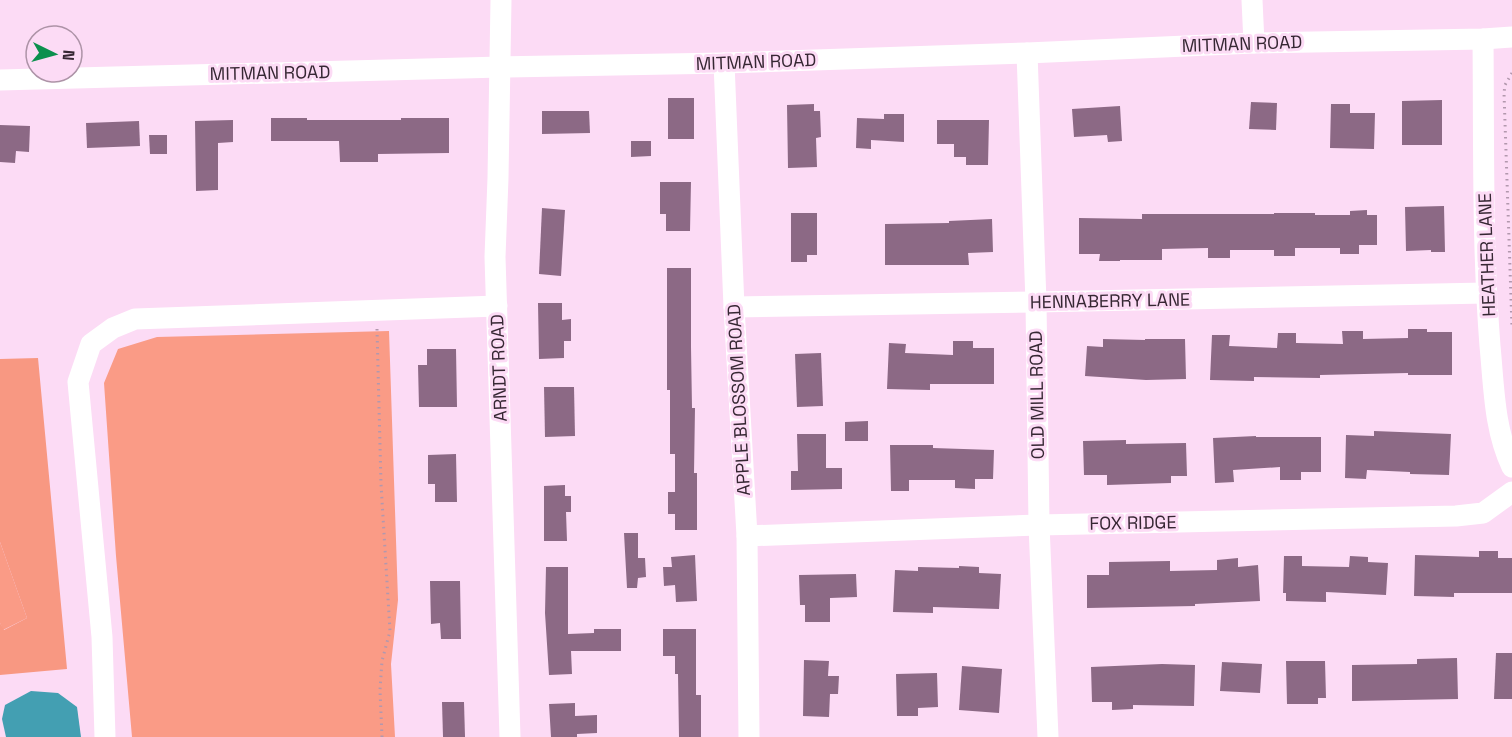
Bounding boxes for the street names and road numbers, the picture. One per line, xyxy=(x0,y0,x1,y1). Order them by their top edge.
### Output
street label: MITMAN ROAD xyxy=(1181,30,1303,57)
street label: MITMAN ROAD xyxy=(695,48,817,75)
street label: MITMAN ROAD xyxy=(210,60,330,85)
street label: HEATHER LANE xyxy=(1473,193,1500,317)
street label: HENNABERRY LANE xyxy=(1030,288,1190,313)
street label: APPLE BLOSSOM ROAD xyxy=(722,304,755,496)
street label: ARNDT ROAD xyxy=(485,314,512,422)
street label: OLD MILL ROAD xyxy=(1024,330,1049,460)
street label: FOX RIDGE xyxy=(1089,510,1177,535)

